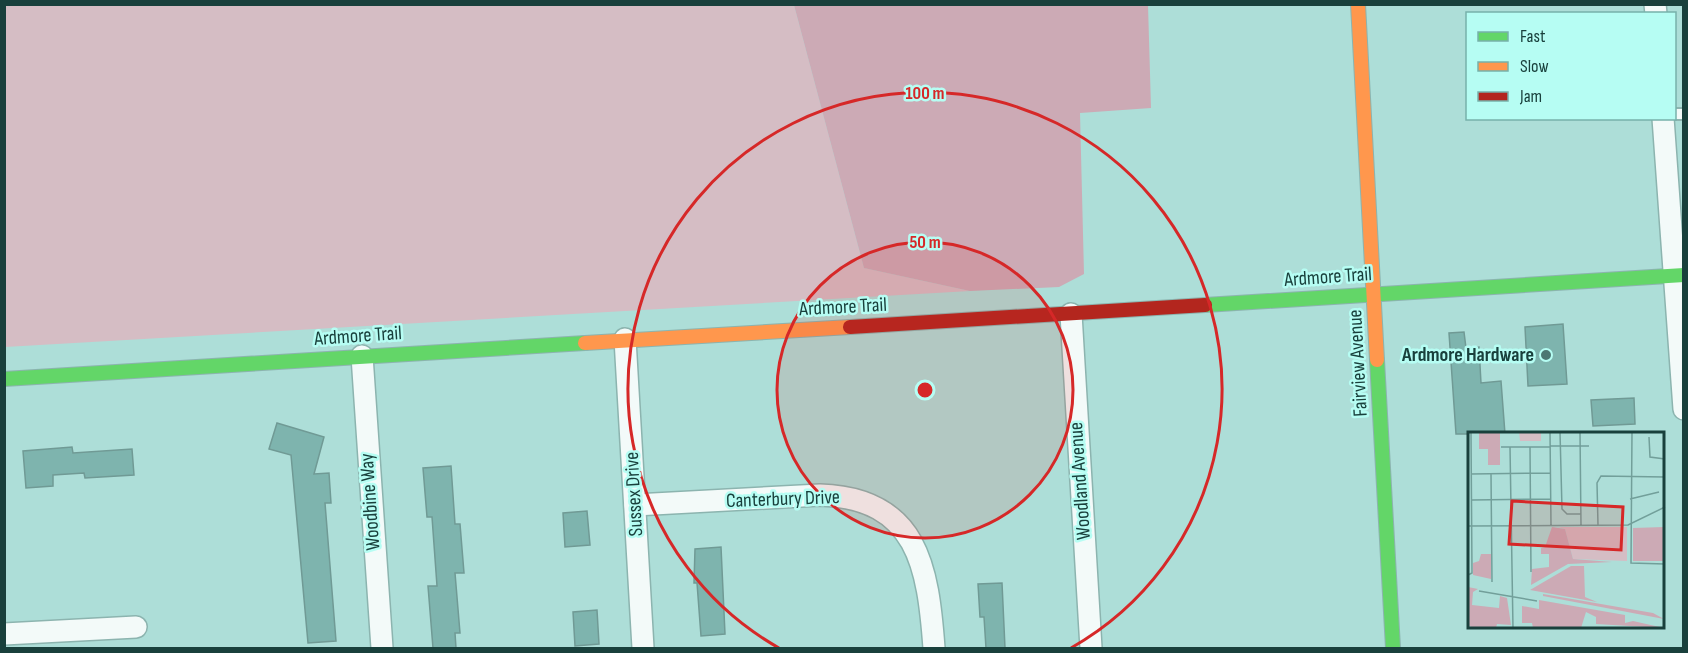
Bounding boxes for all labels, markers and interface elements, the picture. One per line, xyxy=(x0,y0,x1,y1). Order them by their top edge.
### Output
legend xyxy=(1466,12,1676,120)
text: Fast xyxy=(1520,26,1546,47)
text: Slow xyxy=(1520,56,1549,77)
text: 100 m xyxy=(906,83,945,104)
text: Jam xyxy=(1519,86,1542,107)
text: 50 m xyxy=(909,232,941,253)
street label: Ardmore Trail xyxy=(1282,262,1373,292)
street label: Ardmore Trail xyxy=(798,293,887,321)
street label: Fairview Avenue xyxy=(1343,309,1373,417)
street label: Ardmore Trail xyxy=(312,321,403,351)
place label: Ardmore Hardware xyxy=(1401,343,1534,367)
marker: Ardmore Hardware xyxy=(1539,348,1553,362)
centre of rings xyxy=(915,380,935,400)
street label: Woodland Avenue xyxy=(1064,421,1096,541)
inset map xyxy=(1468,432,1664,629)
street label: Sussex Drive xyxy=(620,451,648,537)
street label: Woodbine Way xyxy=(355,452,385,551)
street label: Canterbury Drive xyxy=(726,485,840,513)

